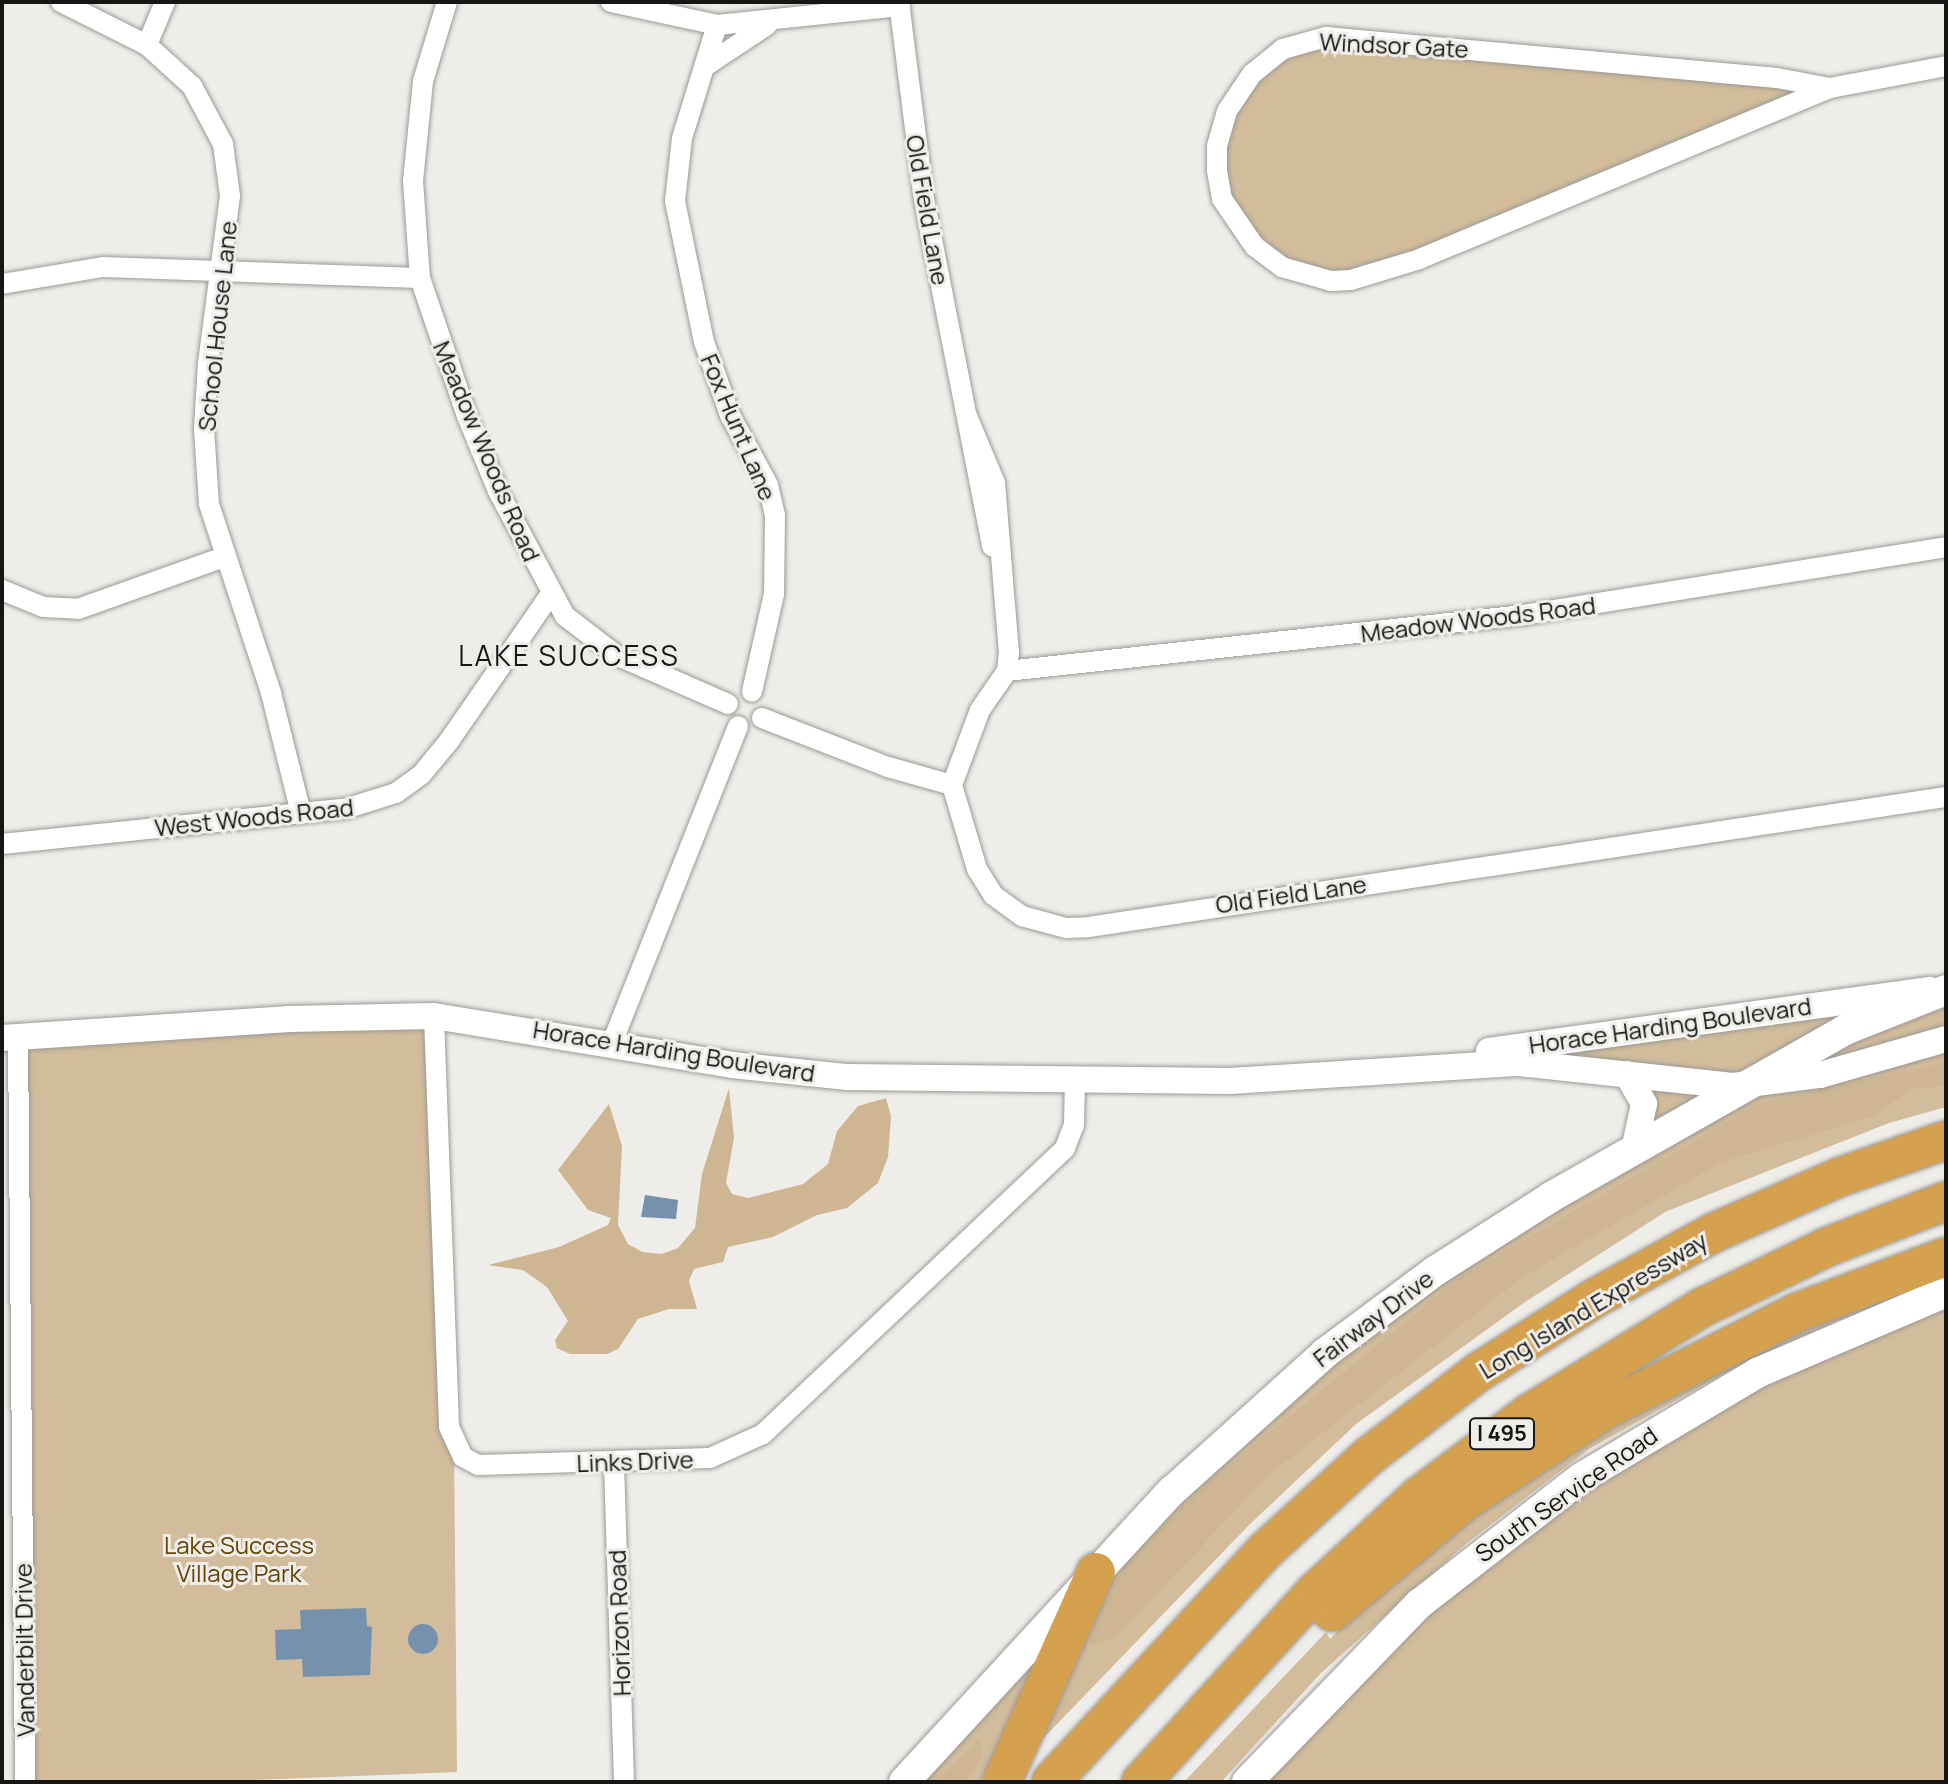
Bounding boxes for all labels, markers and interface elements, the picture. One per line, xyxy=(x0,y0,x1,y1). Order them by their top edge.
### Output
street label: Windsor Gate xyxy=(1319,27,1469,63)
street label: Old Field Lane xyxy=(901,133,955,287)
street label: School House Lane xyxy=(192,219,242,433)
street label: Meadow Woods Road xyxy=(428,337,546,565)
street label: Fox Hunt Lane xyxy=(695,349,783,505)
street label: Meadow Woods Road xyxy=(1359,590,1597,648)
district label: LAKE SUCCESS xyxy=(458,638,680,672)
street label: West Woods Road xyxy=(153,792,355,842)
street label: Old Field Lane xyxy=(1214,869,1368,919)
street label: Horace Harding Boulevard xyxy=(1527,991,1813,1059)
street label: Horace Harding Boulevard xyxy=(531,1014,817,1088)
street label: Long Island Expressway xyxy=(1474,1226,1712,1384)
street label: Fairway Drive xyxy=(1307,1263,1439,1373)
road number: I 495 xyxy=(1468,1416,1536,1452)
street label: South Service Road xyxy=(1469,1420,1663,1568)
street label: Links Drive xyxy=(576,1445,694,1477)
park label: Lake Success Village Park xyxy=(164,1531,314,1587)
street label: Horizon Road xyxy=(602,1549,636,1697)
street label: Vanderbilt Drive xyxy=(8,1563,40,1737)

